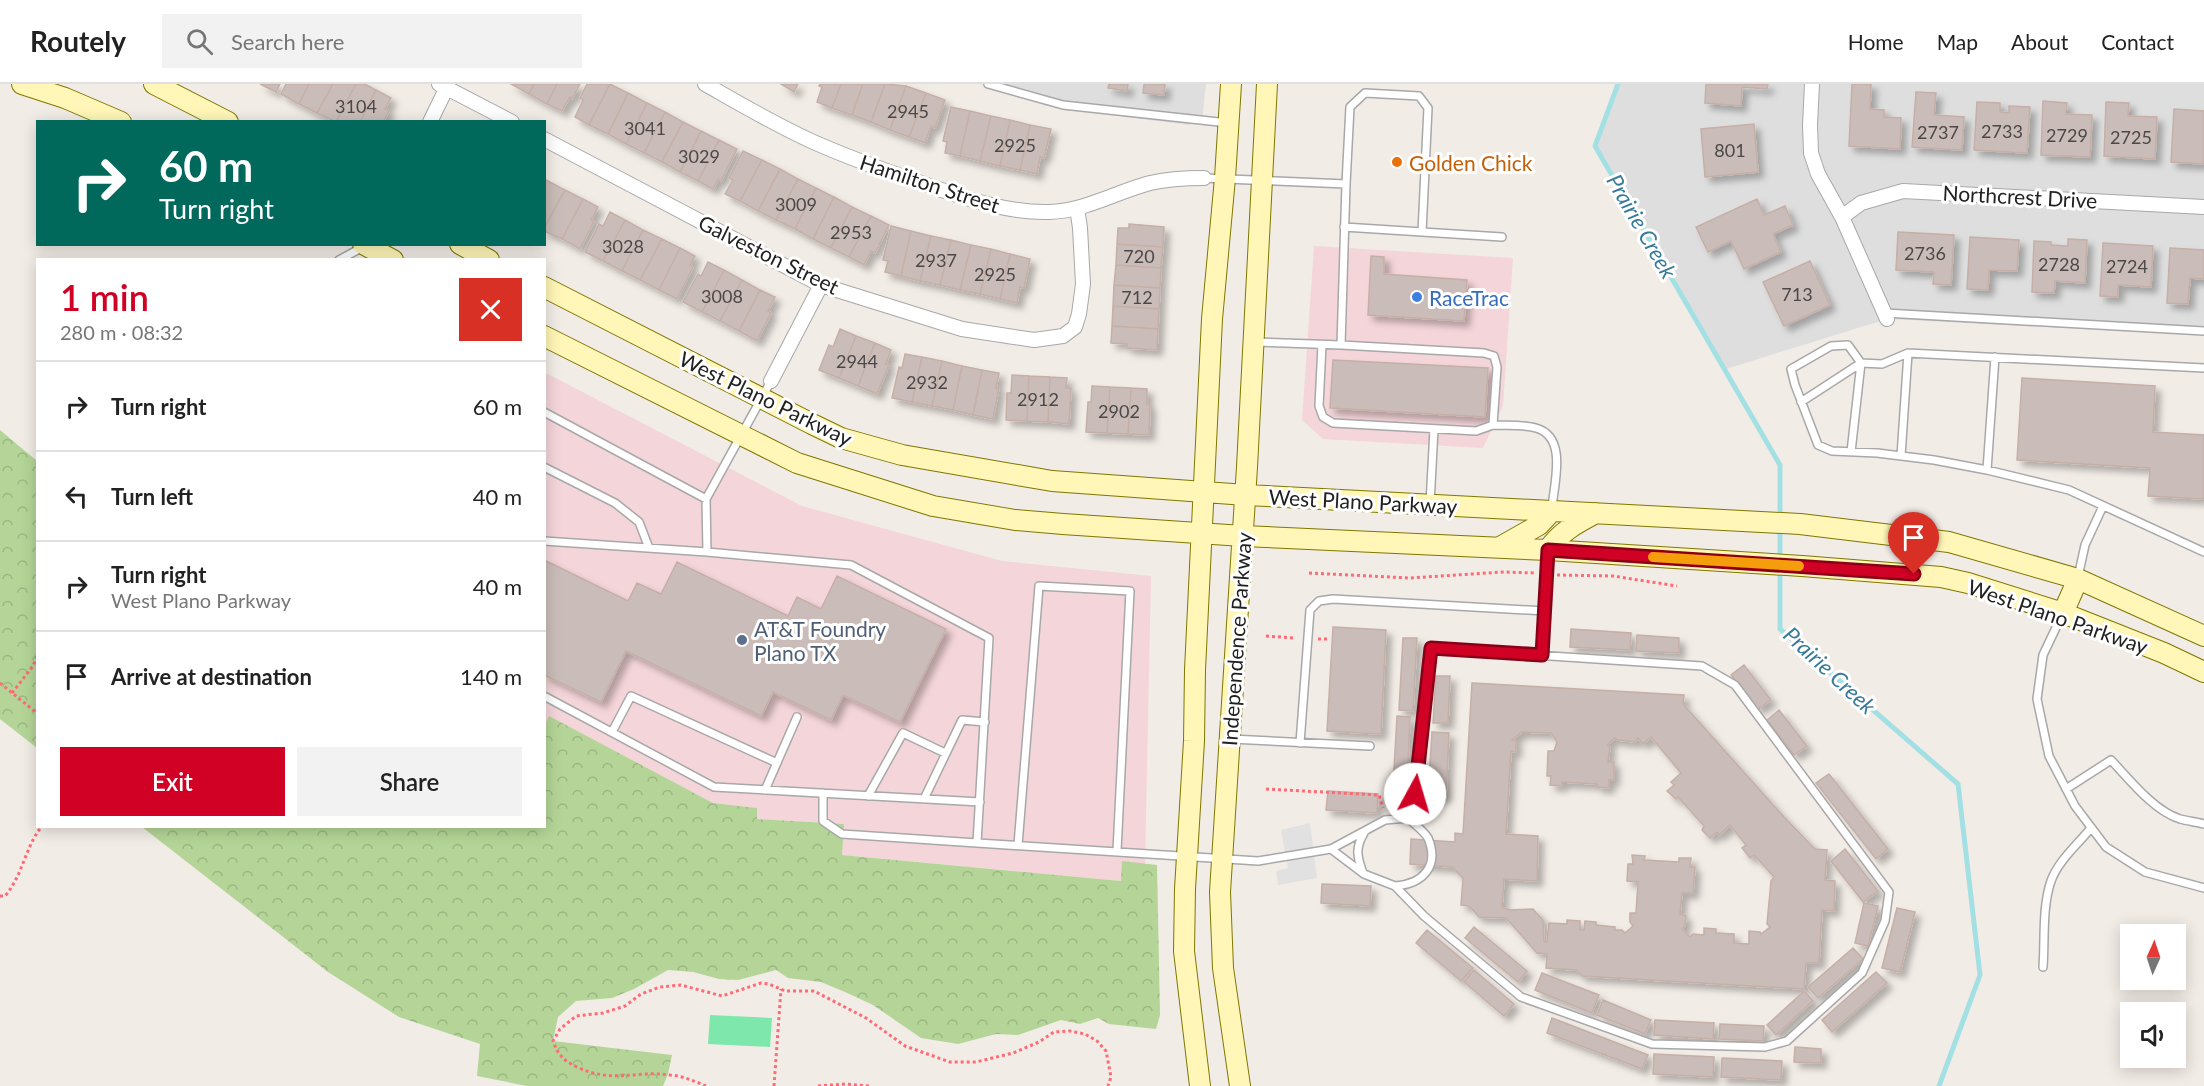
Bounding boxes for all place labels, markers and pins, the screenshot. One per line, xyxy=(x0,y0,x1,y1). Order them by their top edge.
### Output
place label: Golden Chick xyxy=(1409,150,1533,175)
marker: Golden Chick xyxy=(1390,155,1404,169)
place label: RaceTrac xyxy=(1429,285,1509,310)
marker: RaceTrac xyxy=(1410,290,1424,304)
pin xyxy=(1888,512,1939,574)
place label: AT&T Foundry Plano TX xyxy=(754,616,886,665)
marker: AT&T Foundry Plano TX xyxy=(735,633,749,647)

